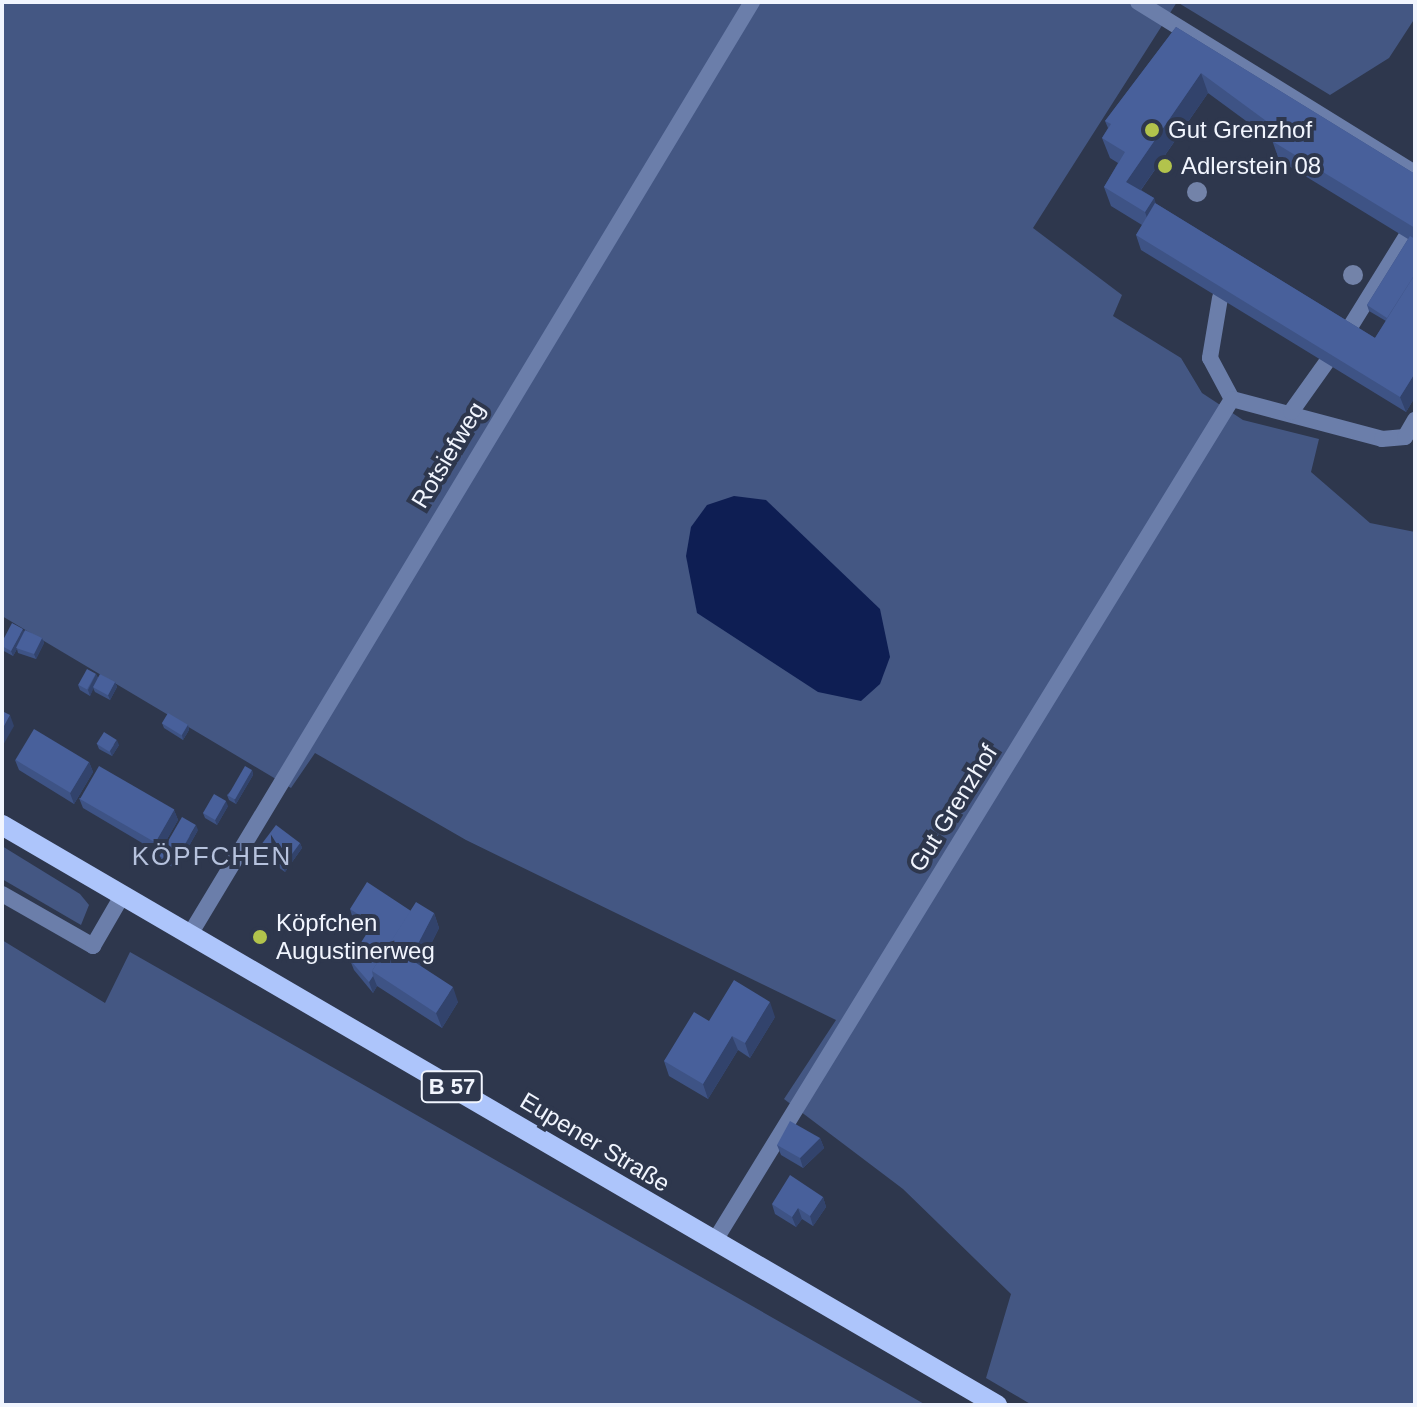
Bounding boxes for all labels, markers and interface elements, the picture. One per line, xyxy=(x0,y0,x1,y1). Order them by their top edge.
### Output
place label: Gut Grenzhof xyxy=(1168,116,1312,144)
marker: Gut Grenzhof xyxy=(1143,121,1161,139)
place label: Adlerstein 08 xyxy=(1181,152,1321,180)
marker: Adlerstein 08 xyxy=(1156,157,1174,175)
street label: Rotsiefweg xyxy=(405,397,491,513)
street label: Gut Grenzhof xyxy=(903,739,1003,877)
district label: KÖPFCHEN xyxy=(132,841,292,873)
place label: Köpfchen Augustinerweg xyxy=(276,909,435,965)
marker: Köpfchen Augustinerweg xyxy=(251,928,269,946)
road number: B 57 xyxy=(420,1069,484,1105)
street label: Eupener Straße xyxy=(515,1086,675,1198)

